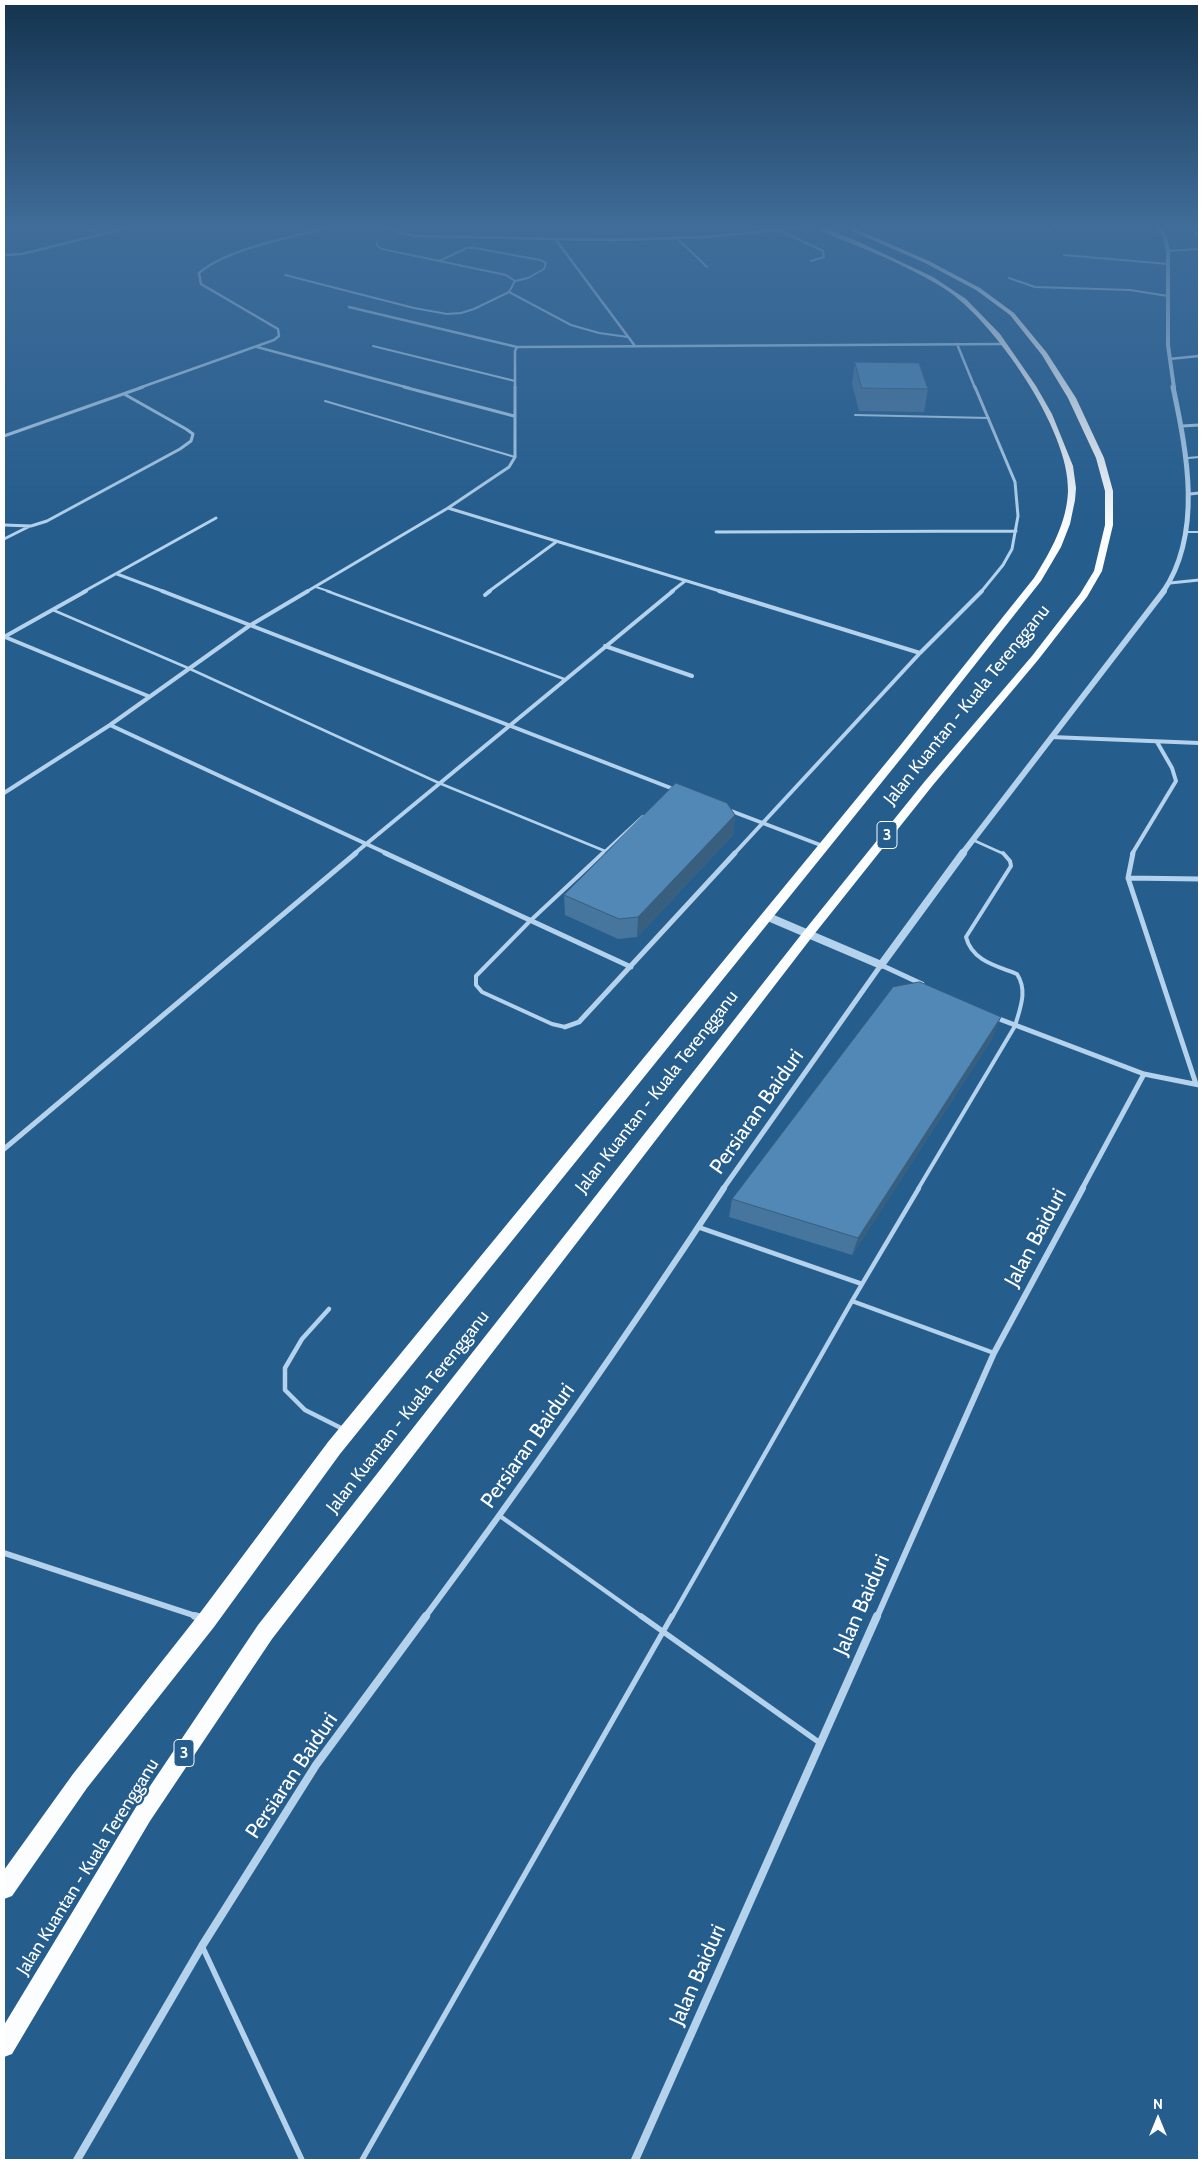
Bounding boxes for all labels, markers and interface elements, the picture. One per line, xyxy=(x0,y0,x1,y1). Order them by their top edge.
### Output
street label: Jalan Kuantan - Kuala Terengganu xyxy=(880,601,1054,809)
road number: 3 xyxy=(877,822,897,848)
street label: Jalan Kuantan - Kuala Terengganu xyxy=(571,986,743,1198)
street label: Persiaran Baiduri xyxy=(705,1045,809,1179)
street label: Jalan Baiduri xyxy=(1000,1185,1072,1291)
street label: Jalan Kuantan - Kuala Terengganu xyxy=(322,1306,494,1518)
street label: Persiaran Baiduri xyxy=(476,1379,580,1513)
street label: Jalan Baiduri xyxy=(829,1551,895,1659)
street label: Persiaran Baiduri xyxy=(241,1708,343,1844)
road number: 3 xyxy=(174,1740,194,1766)
street label: Jalan Kuantan - Kuala Terengganu xyxy=(12,1755,164,1979)
street label: Jalan Baiduri xyxy=(665,1921,731,2029)
north arrow xyxy=(1133,2094,1183,2144)
text: N xyxy=(1153,2095,1163,2113)

